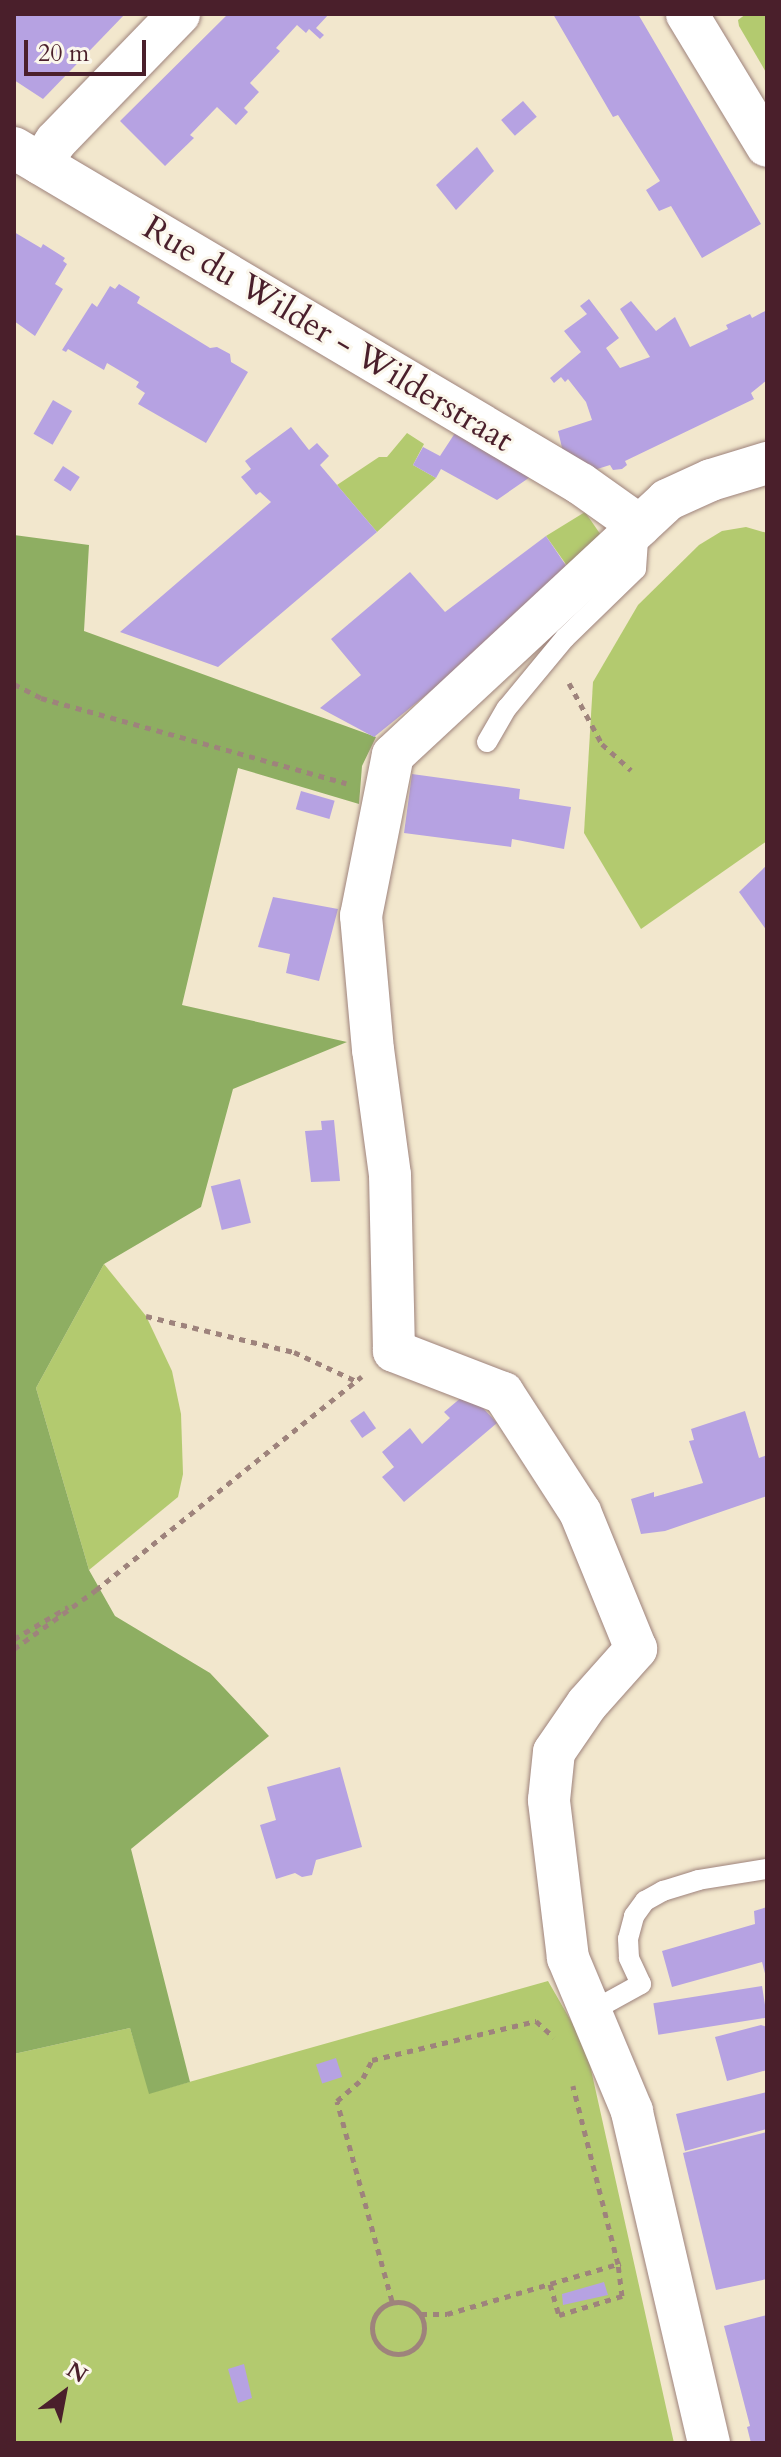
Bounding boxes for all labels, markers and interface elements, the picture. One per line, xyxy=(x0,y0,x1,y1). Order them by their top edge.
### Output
scale bar xyxy=(28,24,150,74)
text: 20 m xyxy=(38,37,89,70)
street label: Rue du Wilder - Wilderstraat xyxy=(136,207,520,461)
north arrow xyxy=(24,2353,104,2433)
text: N xyxy=(61,2355,93,2390)

